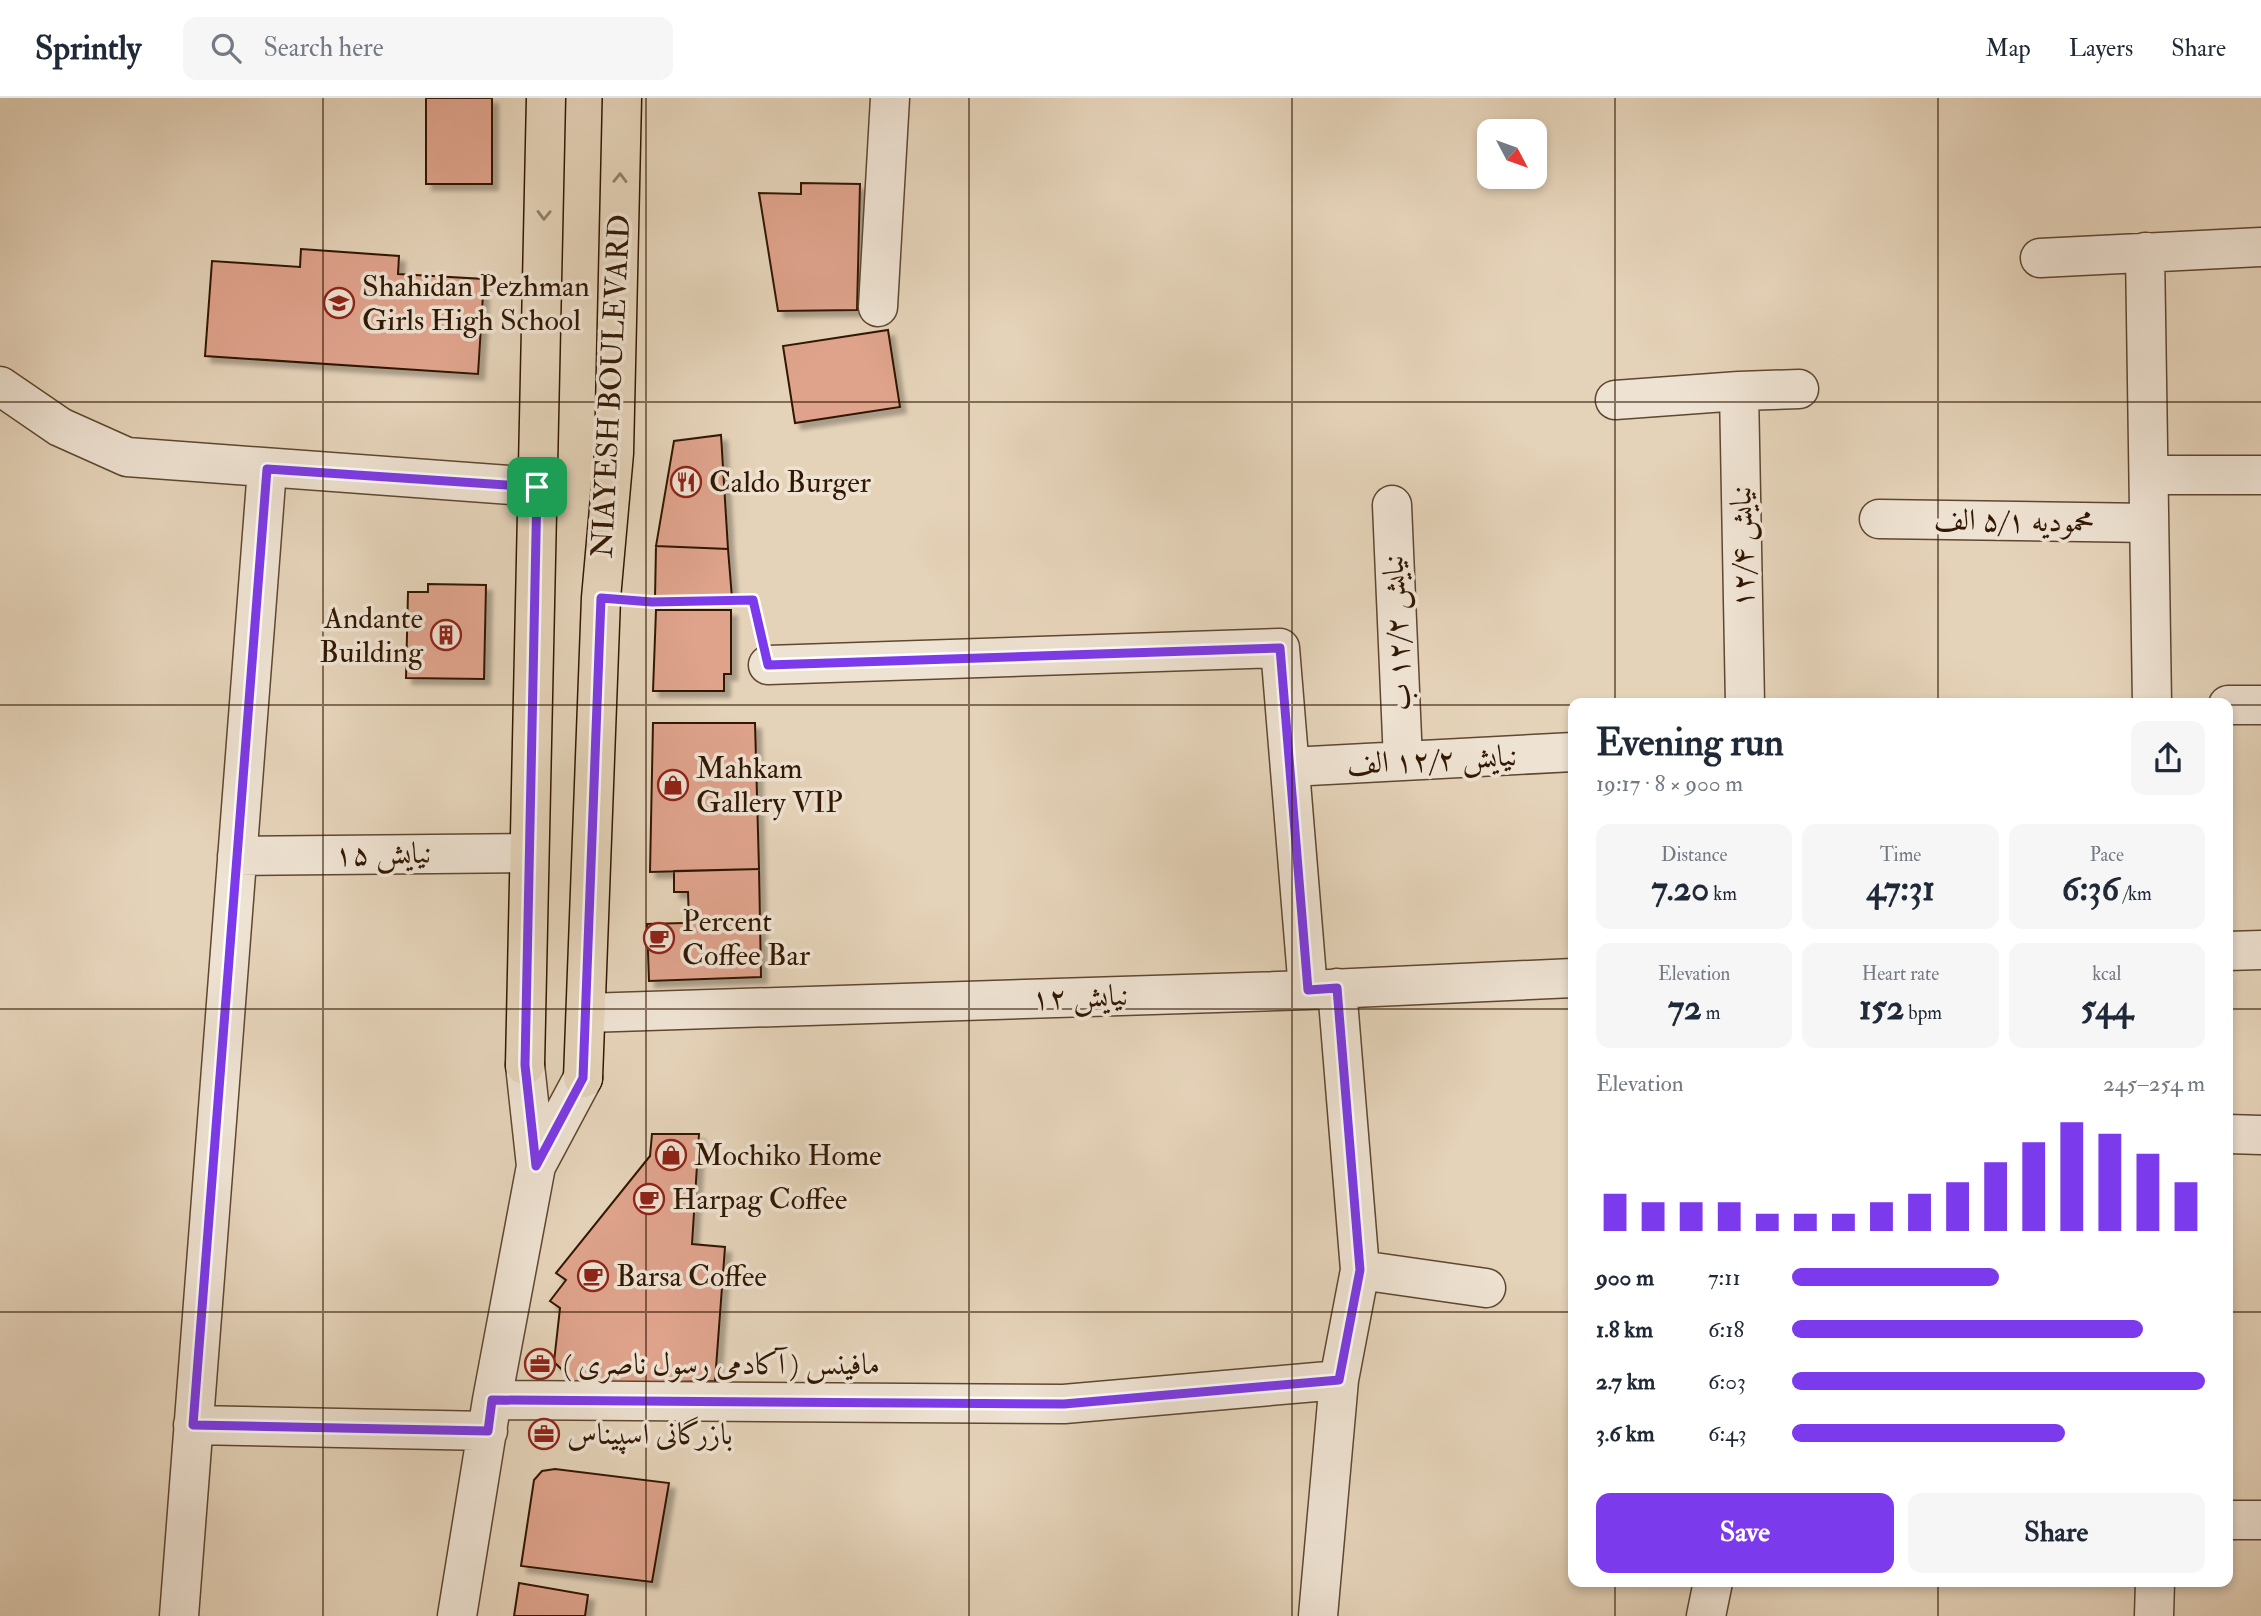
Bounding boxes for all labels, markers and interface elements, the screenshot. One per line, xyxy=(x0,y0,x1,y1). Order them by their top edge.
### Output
search box xyxy=(183,17,673,80)
text: Sprintly xyxy=(35,28,141,69)
icon: search xyxy=(207,29,245,67)
text: Search here xyxy=(263,32,384,64)
text: Map xyxy=(1986,33,2031,64)
text: Layers xyxy=(2069,33,2133,64)
text: Share xyxy=(2171,33,2226,64)
north arrow xyxy=(1477,119,1547,189)
map controls xyxy=(1477,119,1547,189)
one-way arrow xyxy=(613,172,628,183)
one-way arrow xyxy=(536,210,551,221)
street label: NIAYESH BOULEVARD xyxy=(584,213,638,559)
place label: Shahidan Pezhman Girls High School xyxy=(362,268,590,339)
school or university icon: Shahidan Pezhman Girls High School xyxy=(322,286,356,320)
pin xyxy=(507,457,567,517)
place label: Caldo Burger xyxy=(709,464,871,501)
restaurant icon: Caldo Burger xyxy=(669,465,703,499)
icon: arrive xyxy=(518,468,556,506)
street label: ۱۲/۴ نیایش xyxy=(1722,486,1763,608)
street label: محمودیه ۵/۱ الف xyxy=(1934,501,2094,541)
street label: نیایش ۱۲/۲ ب xyxy=(1374,554,1421,712)
place label: Andante Building xyxy=(319,600,424,671)
building icon: Andante Building xyxy=(429,618,463,652)
text: Evening run xyxy=(1596,719,1784,767)
button: share xyxy=(2131,721,2205,795)
street label: نیایش ۱۲/۲ الف xyxy=(1346,737,1518,784)
place label: Mahkam Gallery VIP xyxy=(696,750,843,821)
shop icon: Mahkam Gallery VIP xyxy=(656,768,690,802)
text: 19:17 · 8 × 900 m xyxy=(1596,769,1743,798)
street label: ۱۵ نیایش xyxy=(334,835,432,874)
text: Distance xyxy=(1661,843,1727,867)
text: Time xyxy=(1880,843,1921,867)
text: Pace xyxy=(2090,843,2124,867)
text: 7.20 xyxy=(1651,867,1709,911)
text: 47:31 xyxy=(1866,867,1935,911)
text: 6:36 xyxy=(2062,867,2119,911)
text: km xyxy=(1709,882,1737,906)
text: /km xyxy=(2119,882,2152,906)
place label: Percent Coffee Bar xyxy=(682,903,810,974)
cafe icon: Percent Coffee Bar xyxy=(642,921,676,955)
text: Elevation xyxy=(1658,962,1730,986)
text: Heart rate xyxy=(1862,962,1939,986)
text: kcal xyxy=(2092,962,2121,986)
street label: نیایش ۱۲ xyxy=(1031,977,1129,1018)
text: 72 xyxy=(1668,986,1702,1030)
text: 152 xyxy=(1859,986,1904,1030)
text: 544 xyxy=(2081,986,2133,1030)
text: m xyxy=(1702,1001,1720,1025)
text: bpm xyxy=(1904,1001,1942,1025)
text: Elevation xyxy=(1596,1069,1684,1098)
text: 245–254 m xyxy=(2103,1069,2205,1098)
place label: Mochiko Home xyxy=(694,1137,882,1174)
shop icon: Mochiko Home xyxy=(654,1138,688,1172)
place label: Harpag Coffee xyxy=(672,1181,847,1218)
cafe icon: Harpag Coffee xyxy=(632,1182,666,1216)
place label: Barsa Coffee xyxy=(616,1258,767,1295)
cafe icon: Barsa Coffee xyxy=(576,1259,610,1293)
text: 900 m xyxy=(1596,1263,1654,1292)
text: 7:11 xyxy=(1708,1263,1741,1292)
text: 1.8 km xyxy=(1596,1315,1653,1344)
text: 6:18 xyxy=(1708,1315,1744,1344)
place label: مافینس ( آکادمی رسول ناصری ) xyxy=(563,1346,880,1384)
office icon: مافینس ( آکادمی رسول ناصری ) xyxy=(523,1347,557,1381)
text: 2.7 km xyxy=(1596,1367,1655,1396)
text: 6:03 xyxy=(1708,1367,1746,1396)
place label: بازرگانی اسپیناس xyxy=(567,1416,733,1455)
office icon: بازرگانی اسپیناس xyxy=(527,1417,561,1451)
text: 3.6 km xyxy=(1596,1419,1655,1448)
text: 6:43 xyxy=(1708,1419,1747,1448)
button: Save xyxy=(1596,1493,1894,1573)
button: Share xyxy=(1908,1493,2205,1573)

